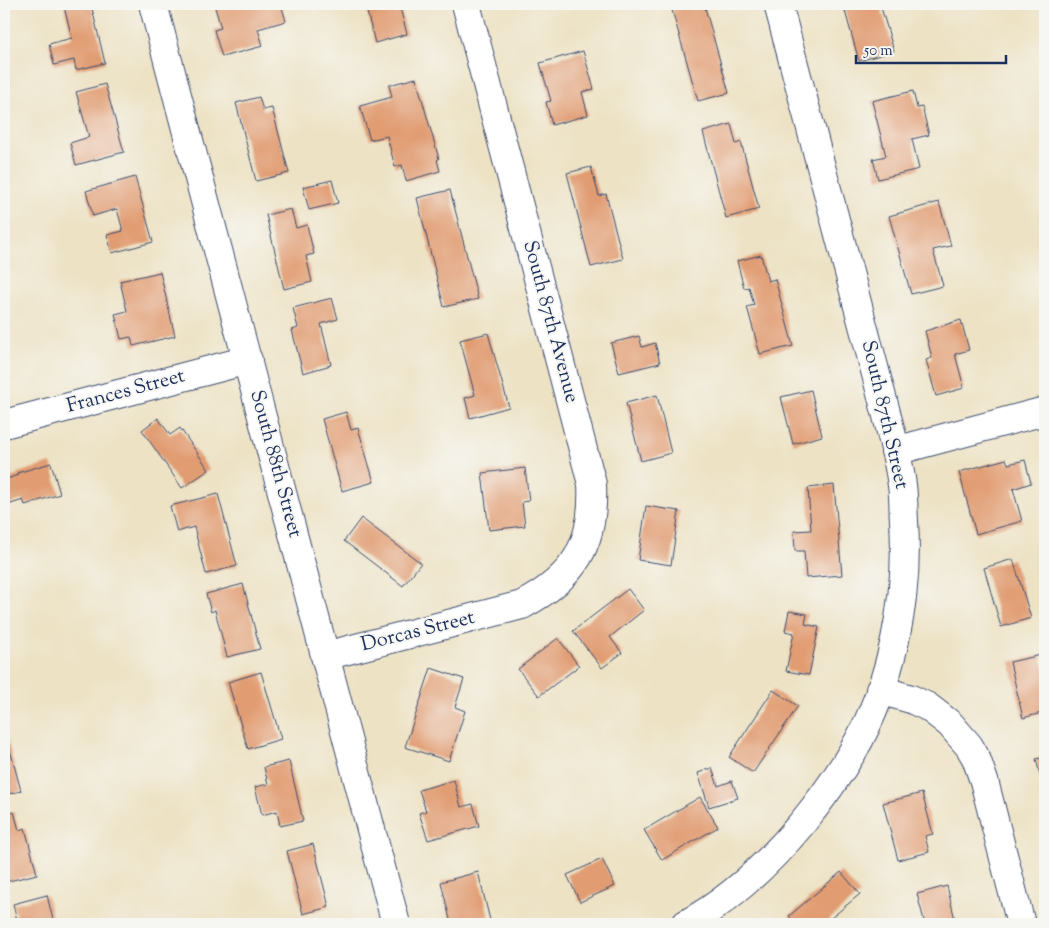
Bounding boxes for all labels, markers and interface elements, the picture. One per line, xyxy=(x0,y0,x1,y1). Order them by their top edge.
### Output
scale bar xyxy=(856,32,1006,64)
text: 50 m xyxy=(863,41,893,62)
street label: South 87th Avenue xyxy=(514,238,586,406)
street label: South 87th Street xyxy=(853,338,915,492)
street label: Frances Street xyxy=(64,362,188,422)
street label: South 88th Street xyxy=(241,387,309,541)
street label: Dorcas Street xyxy=(358,604,478,660)

